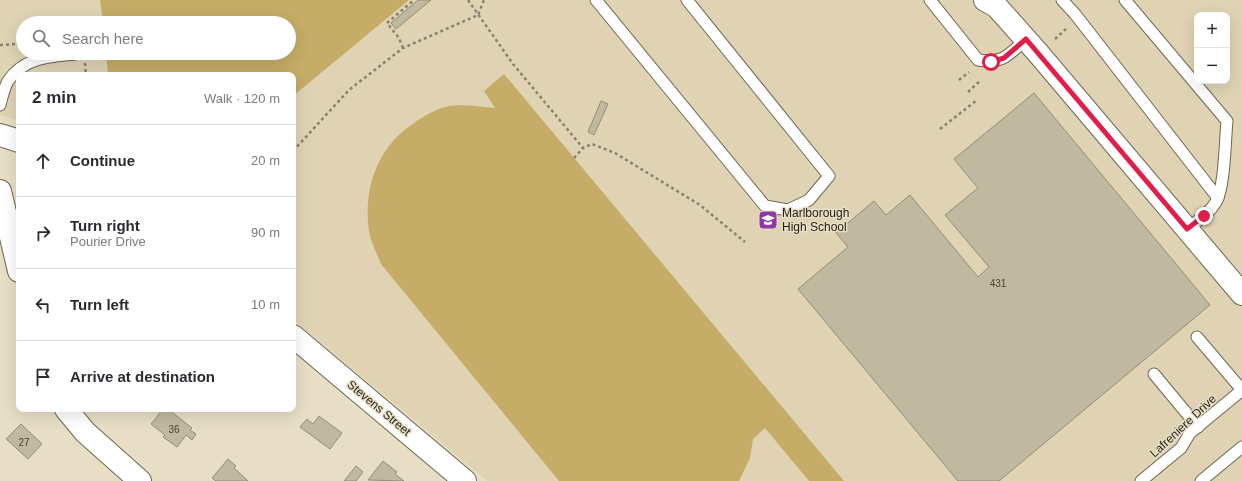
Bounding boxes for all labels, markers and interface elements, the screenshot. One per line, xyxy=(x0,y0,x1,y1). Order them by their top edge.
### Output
map controls xyxy=(1194,12,1230,84)
button: + xyxy=(1194,12,1230,48)
search box xyxy=(16,16,296,60)
icon: search xyxy=(30,27,52,49)
text: Search here xyxy=(62,30,144,47)
button: − xyxy=(1194,48,1230,84)
route start xyxy=(982,53,1000,71)
text: 2 min xyxy=(32,88,76,107)
text: Walk · 120 m xyxy=(204,91,280,106)
icon: ahead xyxy=(32,150,54,172)
text: Continue xyxy=(70,152,135,169)
text: 20 m xyxy=(251,153,280,168)
place label: Marlborough High School xyxy=(782,206,849,234)
route end xyxy=(1195,207,1213,225)
school or university icon: Marlborough High School xyxy=(757,209,779,231)
text: Turn right xyxy=(70,217,140,234)
icon: right xyxy=(32,222,54,244)
text: 90 m xyxy=(251,225,280,240)
text: Pourier Drive xyxy=(70,234,146,249)
house number: 431 xyxy=(990,278,1007,289)
icon: left xyxy=(32,294,54,316)
text: Turn left xyxy=(70,296,129,313)
text: 10 m xyxy=(251,297,280,312)
icon: arrive xyxy=(32,366,54,388)
text: Arrive at destination xyxy=(70,368,215,385)
street label: Stevens Street xyxy=(344,377,414,439)
street label: Lafreniere Drive xyxy=(1147,392,1219,460)
house number: 36 xyxy=(168,424,180,435)
house number: 27 xyxy=(18,437,30,448)

